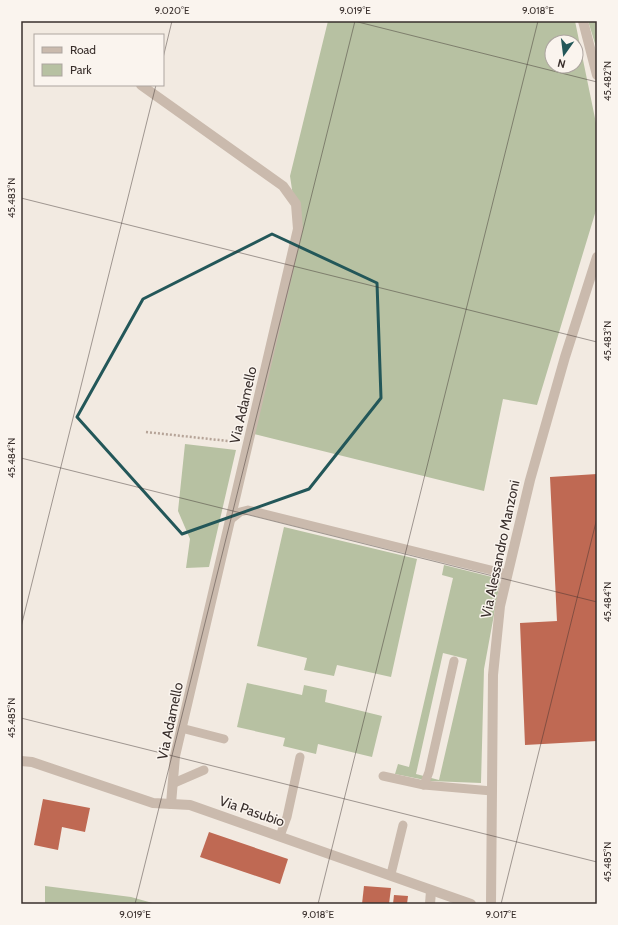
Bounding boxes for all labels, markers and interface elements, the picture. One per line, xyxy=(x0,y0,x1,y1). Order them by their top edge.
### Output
text: 9.020°E xyxy=(154,4,190,17)
text: 9.019°E xyxy=(339,4,371,17)
text: 9.018°E xyxy=(522,4,555,17)
legend xyxy=(34,34,164,86)
north arrow xyxy=(544,34,584,74)
text: Road xyxy=(70,42,96,57)
text: N xyxy=(556,56,567,71)
text: 45.482°N xyxy=(601,61,614,101)
text: Park xyxy=(70,62,92,77)
text: 45.483°N xyxy=(5,178,18,218)
text: 45.483°N xyxy=(601,321,614,361)
street label: Via Adamello xyxy=(225,364,261,445)
text: 45.484°N xyxy=(5,438,18,478)
street label: Via Alessandro Manzoni xyxy=(477,478,523,620)
text: 45.484°N xyxy=(601,582,614,622)
street label: Via Adamello xyxy=(153,680,187,761)
text: 45.485°N xyxy=(5,698,18,738)
street label: Via Pasubio xyxy=(217,791,287,831)
text: 45.485°N xyxy=(601,842,614,882)
text: 9.019°E xyxy=(119,908,151,921)
text: 9.018°E xyxy=(302,908,335,921)
text: 9.017°E xyxy=(485,908,517,921)

